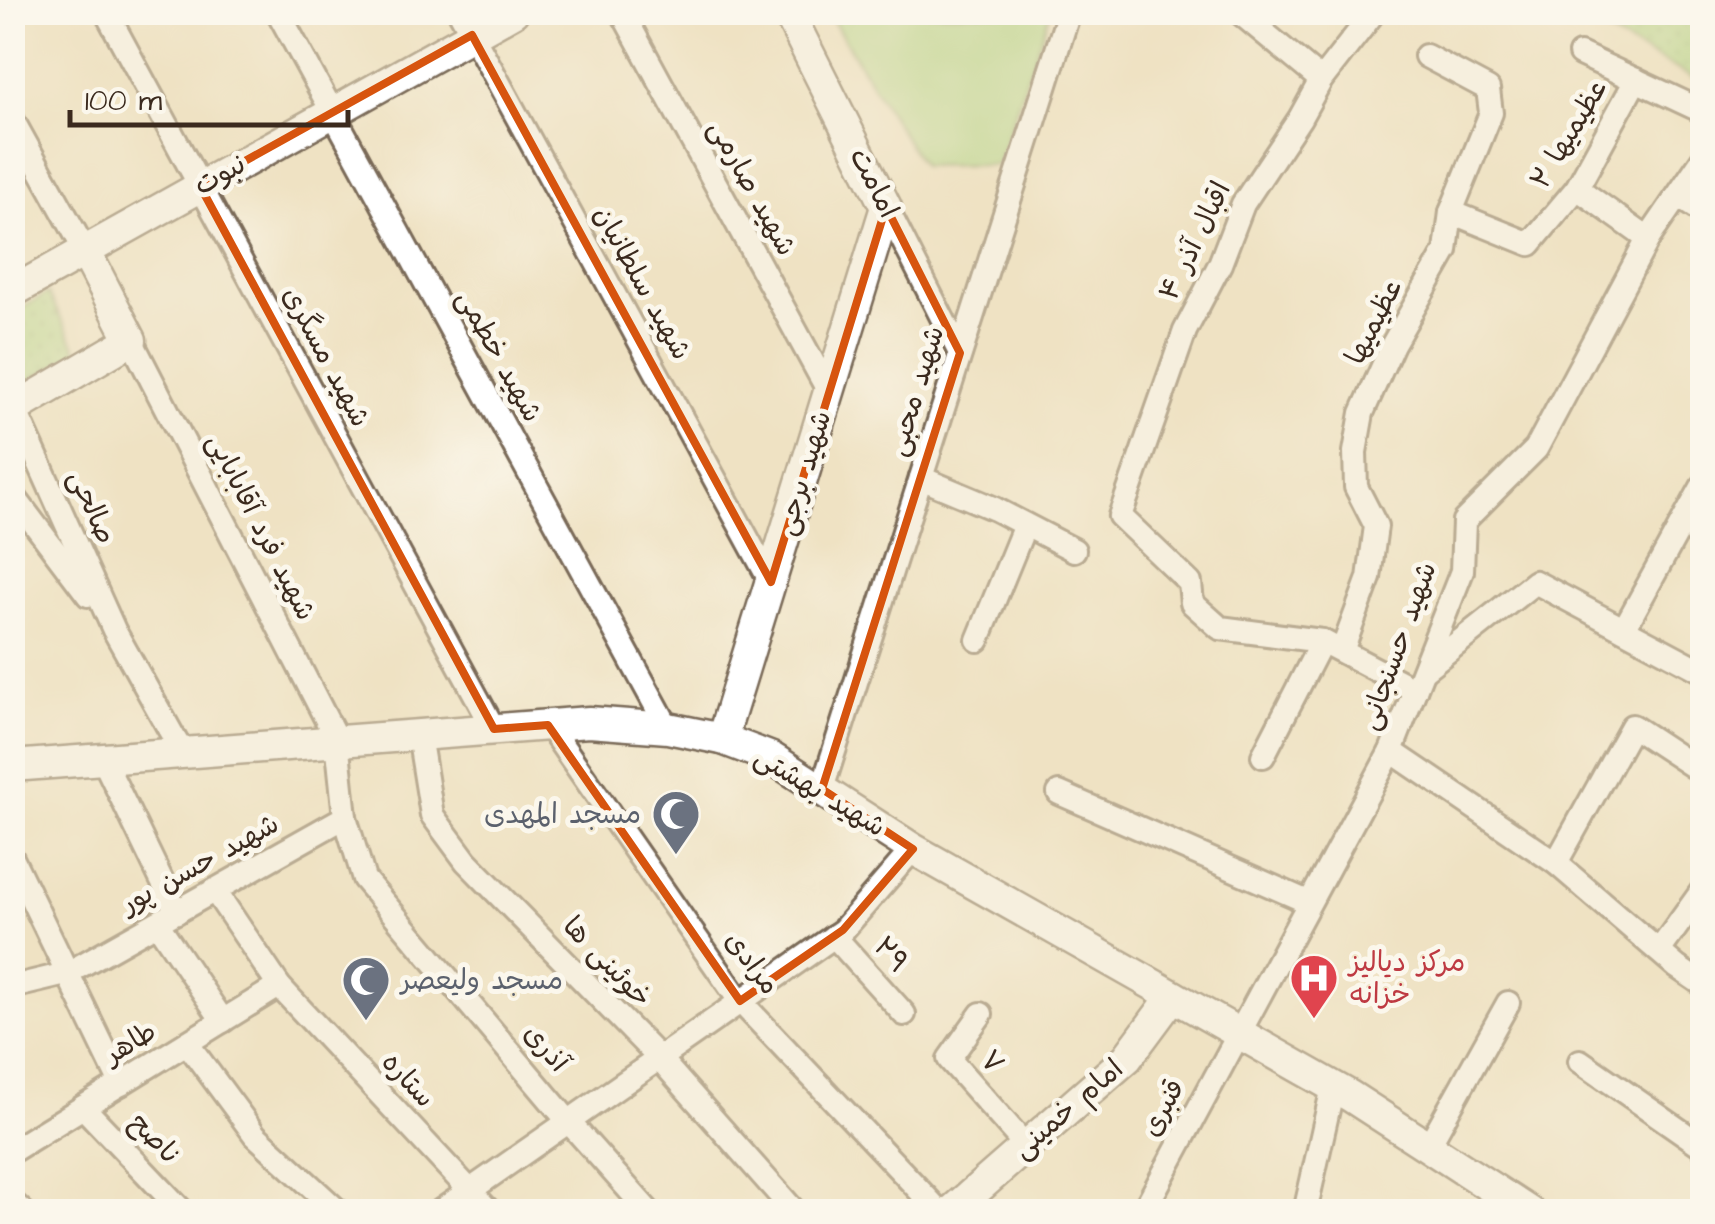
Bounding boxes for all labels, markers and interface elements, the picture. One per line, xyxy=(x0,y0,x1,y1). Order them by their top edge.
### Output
scale bar xyxy=(70,65,348,127)
street label: عظیمیها ۲ xyxy=(1521,72,1617,196)
text: 100 m xyxy=(85,80,163,122)
street label: شهید صارمی xyxy=(699,113,805,263)
street label: امامت xyxy=(840,141,908,225)
street label: نبوت xyxy=(187,145,253,205)
street label: اقبال آذر ۴ xyxy=(1149,175,1241,307)
street label: شهید سلطانیان xyxy=(584,199,700,367)
street label: عظیمیها xyxy=(1336,272,1412,372)
street label: شهید مسگری xyxy=(273,280,379,434)
street label: شهید خطمی xyxy=(447,283,551,429)
street label: شهید محبی xyxy=(878,321,954,461)
street label: شهید برجی xyxy=(767,406,841,540)
street label: شهید فرد آقابابایی xyxy=(197,427,325,627)
street label: صالحی xyxy=(58,464,126,550)
street label: شهید حسنجانی xyxy=(1350,557,1446,735)
street label: شهید بهشتی xyxy=(747,737,893,847)
mosque icon: مسجد المهدی xyxy=(650,788,702,856)
place label: مسجد المهدی xyxy=(484,795,641,834)
street label: شهید حسن پور xyxy=(112,804,286,924)
street label: خوئینی ها xyxy=(554,908,660,1016)
street label: مرادی xyxy=(715,923,789,1003)
street label: ۲۹ xyxy=(864,928,918,982)
place label: مرکز دیالیز خزانه xyxy=(1347,943,1465,1014)
hospital icon: مرکز دیالیز خزانه xyxy=(1288,952,1340,1020)
mosque icon: مسجد ولیعصر xyxy=(340,954,392,1022)
place label: مسجد ولیعصر xyxy=(399,961,563,1000)
street label: طاهر xyxy=(95,1012,164,1075)
street label: آذری xyxy=(514,1015,578,1081)
street label: ۷ xyxy=(971,1042,1013,1082)
street label: ستاره xyxy=(372,1044,444,1116)
street label: امام خمینی xyxy=(1004,1050,1133,1169)
street label: قنبری xyxy=(1132,1072,1194,1144)
street label: ناصح xyxy=(120,1104,190,1174)

